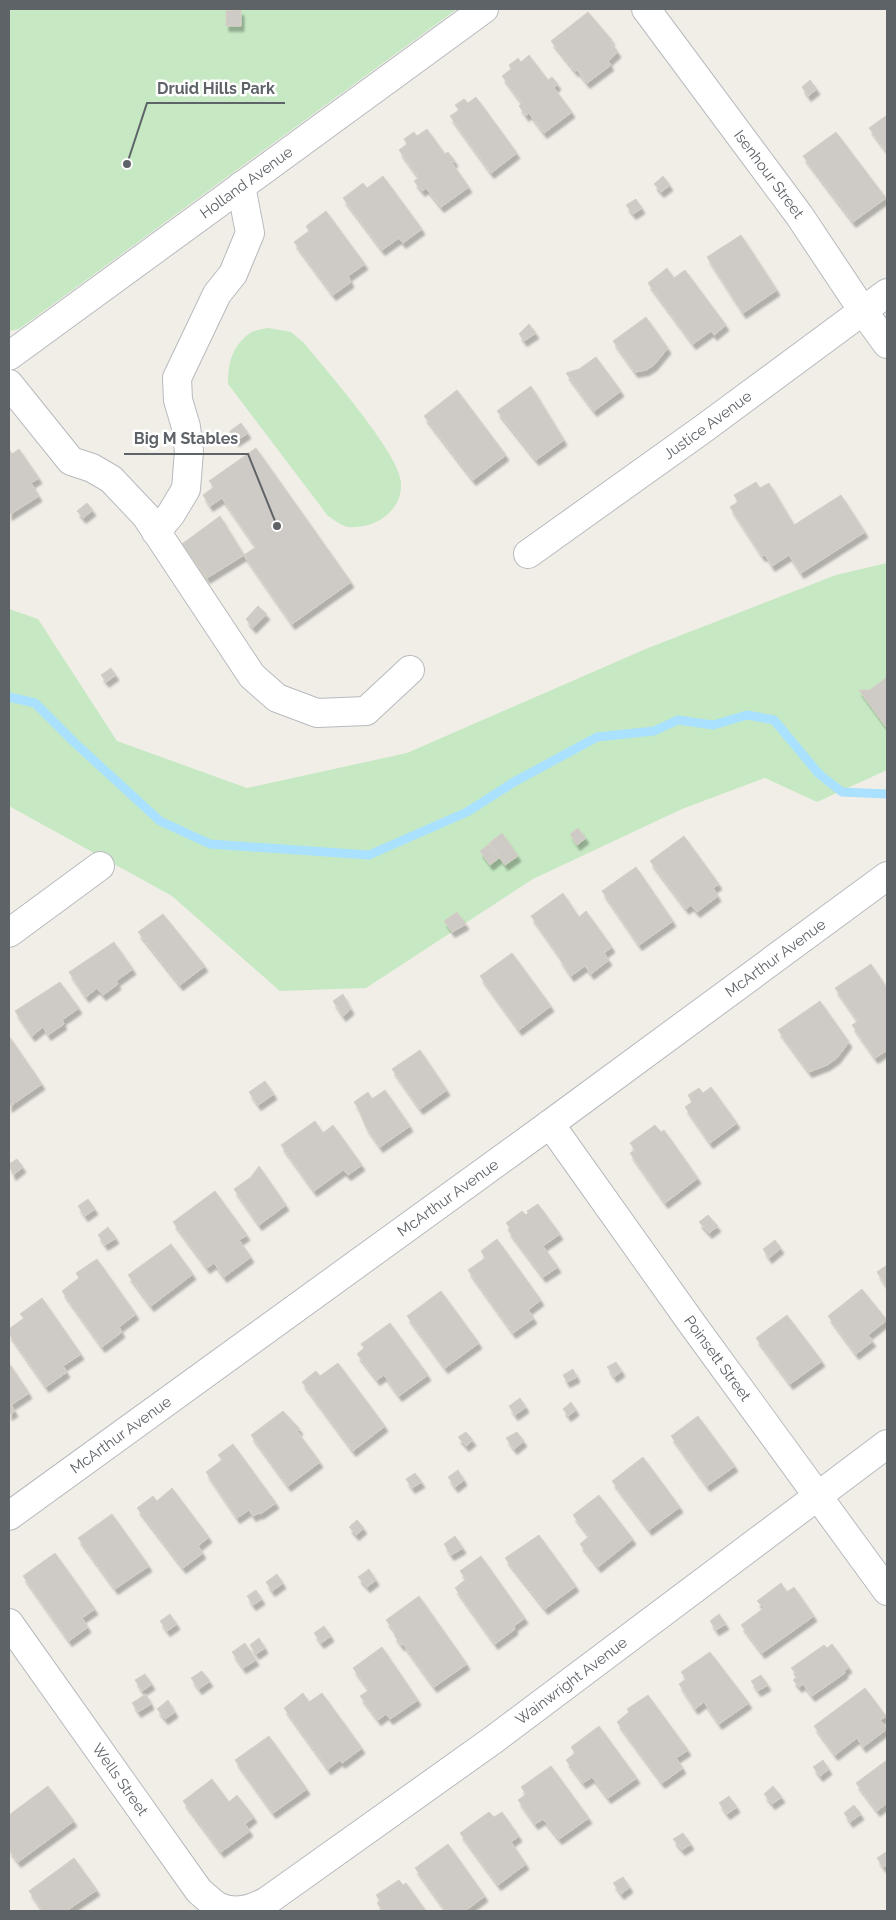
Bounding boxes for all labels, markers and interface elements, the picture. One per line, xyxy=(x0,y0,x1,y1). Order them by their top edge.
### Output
callout: Druid Hills Park xyxy=(147,72,285,103)
text: Druid Hills Park xyxy=(157,79,275,98)
street label: Isenhour Street xyxy=(730,127,807,222)
street label: Holland Avenue xyxy=(197,143,296,222)
street label: Justice Avenue xyxy=(660,387,755,463)
callout: Big M Stables xyxy=(124,423,248,454)
text: Big M Stables xyxy=(134,429,238,448)
street label: McArthur Avenue xyxy=(722,915,829,1001)
street label: McArthur Avenue xyxy=(394,1155,502,1241)
street label: Poinsett Street xyxy=(680,1312,755,1405)
street label: McArthur Avenue xyxy=(67,1392,175,1478)
street label: Wainwright Avenue xyxy=(512,1633,631,1729)
street label: Wells Street xyxy=(88,1740,152,1819)

